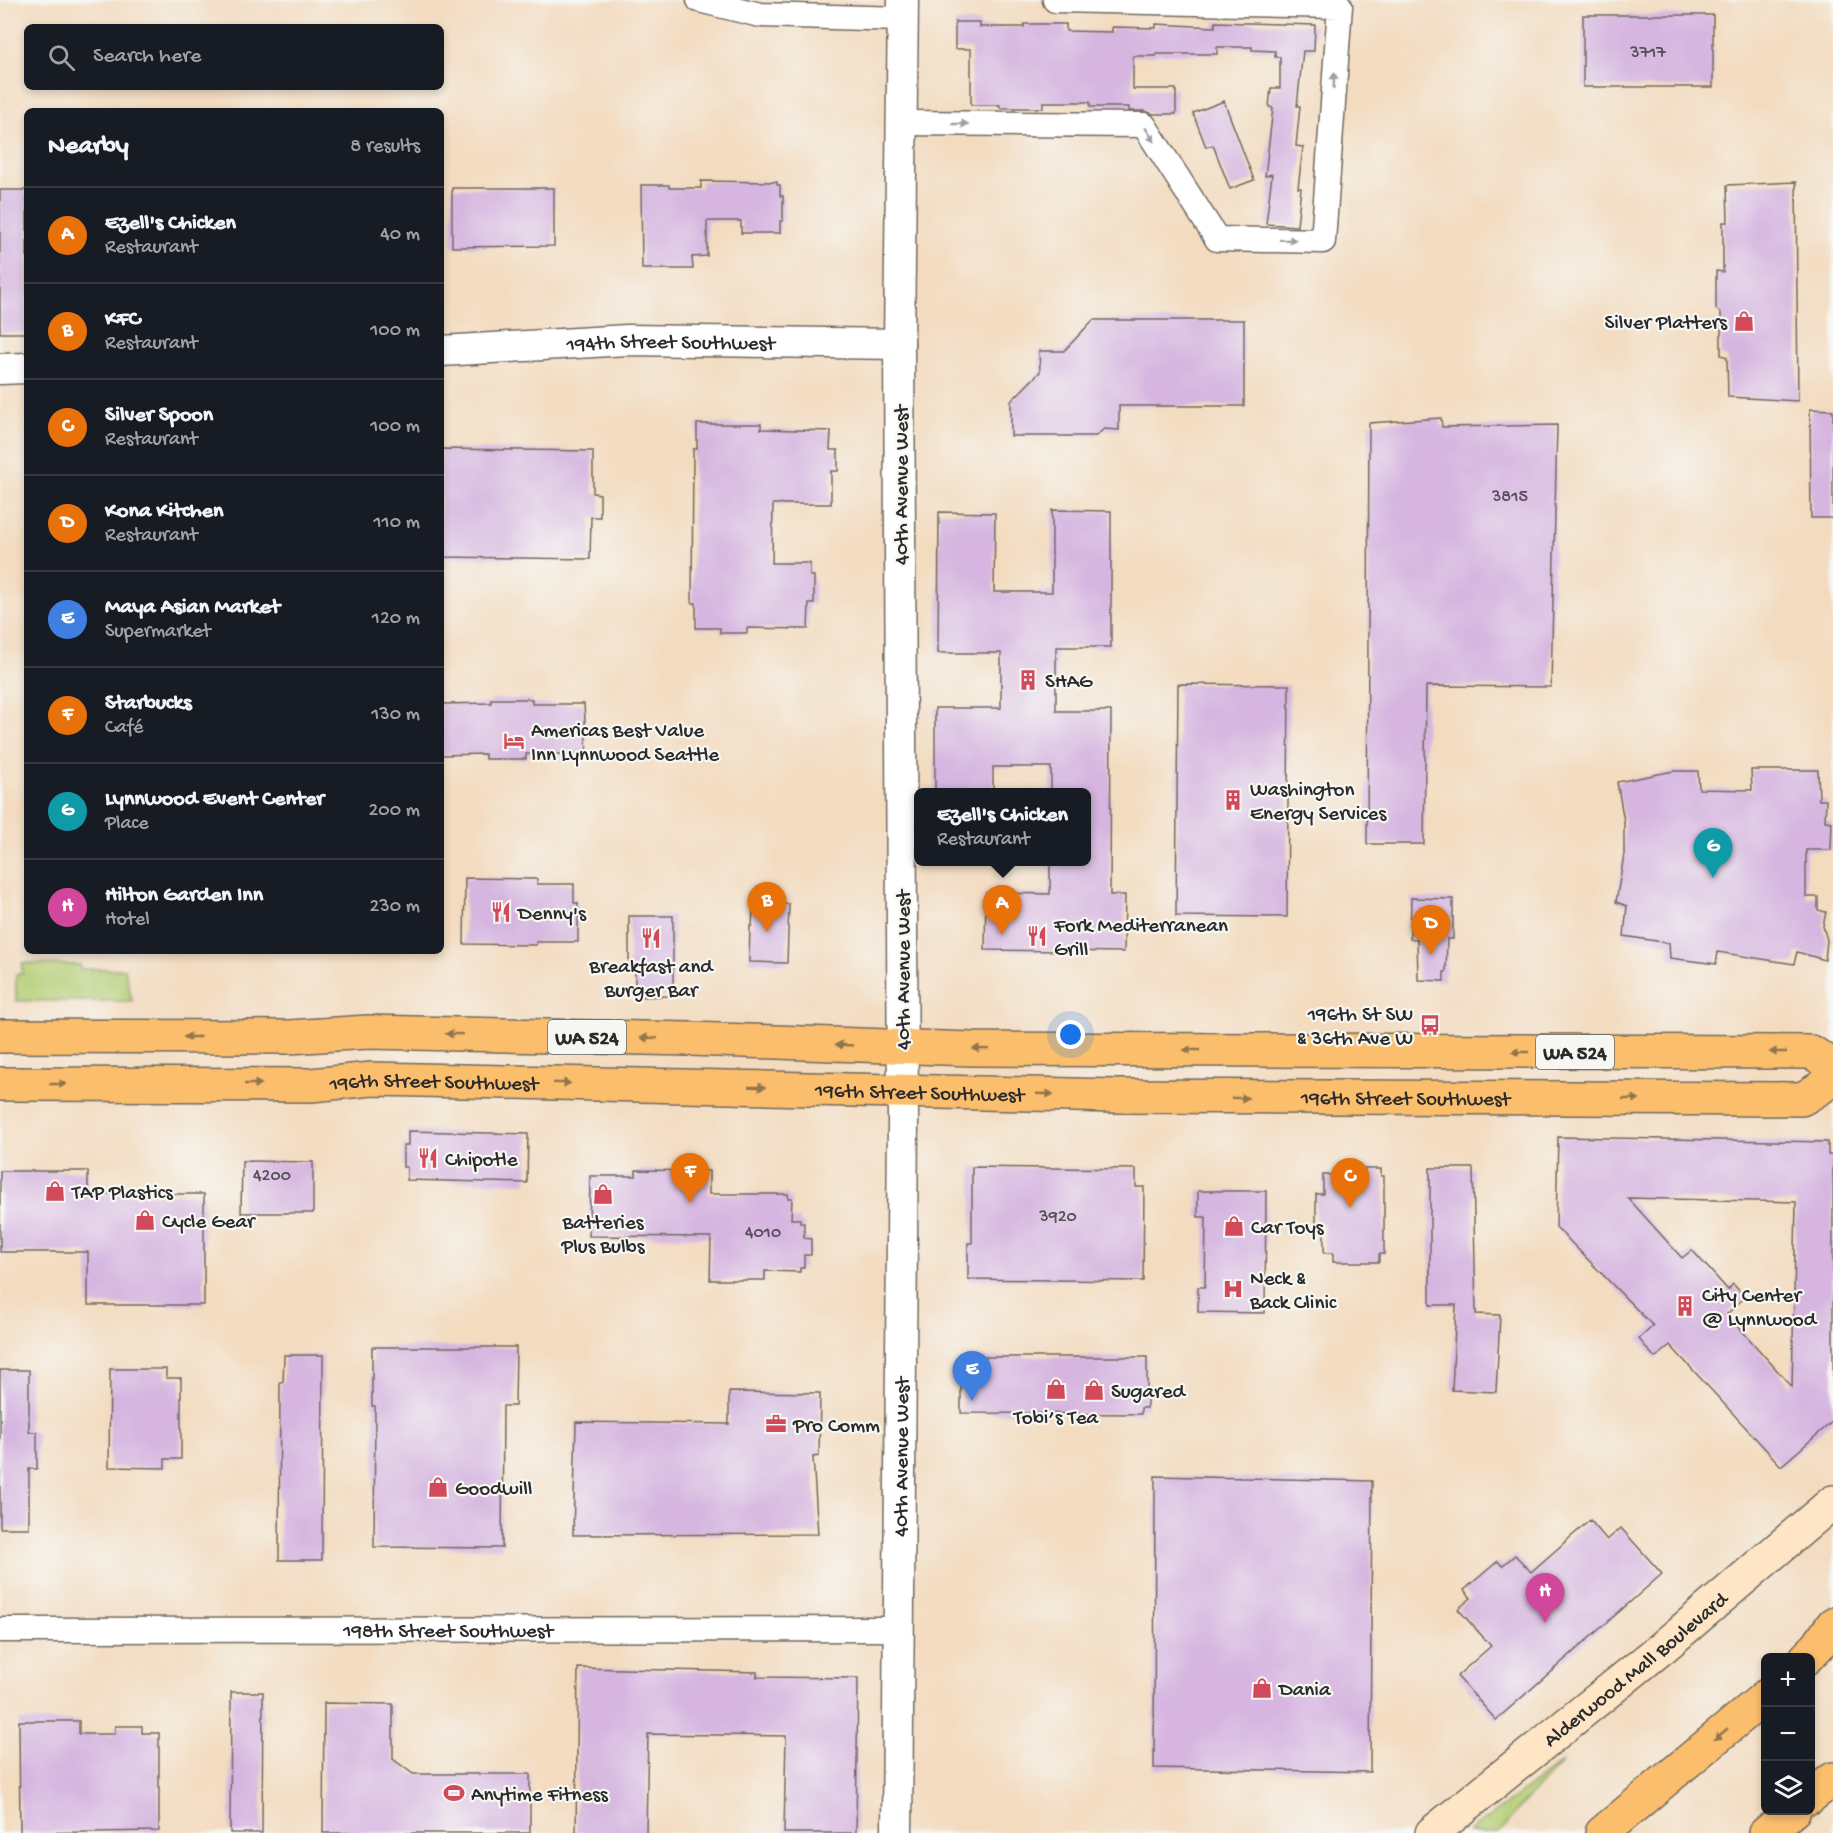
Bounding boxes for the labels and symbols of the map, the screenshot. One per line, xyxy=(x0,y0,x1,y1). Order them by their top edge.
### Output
house number: 3717 xyxy=(1629,43,1666,64)
one-way arrow xyxy=(1330,72,1339,91)
one-way arrow xyxy=(951,119,970,129)
one-way arrow xyxy=(1145,127,1156,143)
one-way arrow xyxy=(1279,235,1298,245)
shop icon: Silver Platters xyxy=(1732,309,1756,333)
place label: Silver Platters xyxy=(1605,312,1728,337)
street label: 194th Street Southwest xyxy=(565,331,778,360)
street label: 40th Avenue West xyxy=(891,403,916,565)
house number: 3815 xyxy=(1491,487,1528,508)
building icon: SHAG xyxy=(1016,668,1040,692)
place label: SHAG xyxy=(1045,671,1093,696)
place label: Americas Best Value Inn Lynnwood Seattle xyxy=(531,720,720,769)
hotel icon: Americas Best Value Inn Lynnwood Seattle xyxy=(502,729,526,753)
place label: Washington Energy Services xyxy=(1250,779,1387,828)
building icon: Washington Energy Services xyxy=(1221,788,1245,812)
pin: G xyxy=(1694,828,1732,878)
pin: B xyxy=(748,882,786,932)
pin: A xyxy=(982,886,1022,935)
street label: 40th Avenue West xyxy=(893,888,918,1050)
restaurant icon: Denny's xyxy=(489,900,513,924)
place label: Denny's xyxy=(516,903,587,928)
pin: D xyxy=(1412,906,1450,955)
place label: Fork Mediterranean Grill xyxy=(1053,915,1228,964)
restaurant icon: Fork Mediterranean Grill xyxy=(1025,924,1049,948)
restaurant icon: Breakfast and Burger Bar xyxy=(639,926,663,950)
place label: Breakfast and Burger Bar xyxy=(588,956,714,1005)
place label: 196th St SW & 36th Ave W xyxy=(1297,1004,1413,1053)
bus stop icon: 196th St SW & 36th Ave W xyxy=(1418,1013,1442,1037)
road number: WA 524 xyxy=(548,1020,626,1054)
your location xyxy=(1056,1020,1085,1049)
one-way arrow xyxy=(445,1029,464,1039)
one-way arrow xyxy=(182,1032,201,1042)
one-way arrow xyxy=(640,1033,659,1043)
road number: WA 524 xyxy=(1536,1035,1614,1069)
one-way arrow xyxy=(835,1040,854,1049)
one-way arrow xyxy=(971,1044,990,1054)
one-way arrow xyxy=(1182,1045,1201,1055)
one-way arrow xyxy=(1510,1047,1529,1056)
one-way arrow xyxy=(1768,1047,1787,1057)
street label: 196th Street Southwest xyxy=(327,1070,541,1099)
one-way arrow xyxy=(553,1078,572,1088)
one-way arrow xyxy=(49,1079,68,1089)
one-way arrow xyxy=(244,1080,263,1089)
street label: 196th Street Southwest xyxy=(814,1080,1027,1110)
one-way arrow xyxy=(748,1082,767,1092)
street label: 196th Street Southwest xyxy=(1300,1088,1513,1114)
one-way arrow xyxy=(1036,1090,1055,1099)
one-way arrow xyxy=(1231,1093,1250,1102)
one-way arrow xyxy=(1622,1094,1641,1104)
restaurant icon: Chipotle xyxy=(416,1146,440,1170)
place label: Chipotle xyxy=(445,1149,519,1174)
pin: F xyxy=(670,1154,710,1203)
pin: C xyxy=(1330,1158,1370,1208)
house number: 4200 xyxy=(253,1166,291,1187)
shop icon: TAP Plastics xyxy=(43,1179,67,1203)
place label: TAP Plastics xyxy=(71,1182,174,1207)
shop icon: Batteries Plus Bulbs xyxy=(591,1182,615,1206)
house number: 3920 xyxy=(1038,1207,1077,1228)
shop icon: Cycle Gear xyxy=(133,1208,157,1232)
place label: Cycle Gear xyxy=(162,1211,256,1236)
place label: Batteries Plus Bulbs xyxy=(561,1212,646,1261)
shop icon: Car Toys xyxy=(1222,1214,1246,1238)
place label: Car Toys xyxy=(1251,1217,1325,1242)
house number: 4010 xyxy=(745,1223,781,1244)
place label: Neck & Back Clinic xyxy=(1249,1268,1337,1317)
hospital icon: Neck & Back Clinic xyxy=(1221,1277,1245,1301)
place label: City Center @ Lynnwood xyxy=(1702,1285,1818,1334)
building icon: City Center @ Lynnwood xyxy=(1673,1294,1697,1318)
pin: E xyxy=(952,1352,992,1401)
street label: 40th Avenue West xyxy=(890,1375,917,1537)
shop icon: Tobi’s Tea xyxy=(1044,1377,1068,1401)
shop icon: Sugared xyxy=(1082,1378,1106,1402)
place label: Sugared xyxy=(1111,1381,1186,1406)
place label: Tobi’s Tea xyxy=(1013,1407,1100,1432)
office icon: Pro Comm xyxy=(764,1412,788,1436)
place label: Pro Comm xyxy=(792,1415,880,1440)
shop icon: Goodwill xyxy=(426,1475,450,1499)
place label: Goodwill xyxy=(455,1478,532,1503)
pin: H xyxy=(1526,1574,1564,1623)
street label: Alderwood Mall Boulevard xyxy=(1540,1587,1736,1754)
street label: 198th Street Southwest xyxy=(342,1620,556,1646)
shop icon: Dania xyxy=(1250,1676,1274,1700)
place label: Dania xyxy=(1277,1679,1332,1704)
one-way arrow xyxy=(1713,1727,1729,1740)
sports icon: Anytime Fitness xyxy=(442,1781,466,1805)
place label: Anytime Fitness xyxy=(471,1784,609,1809)

